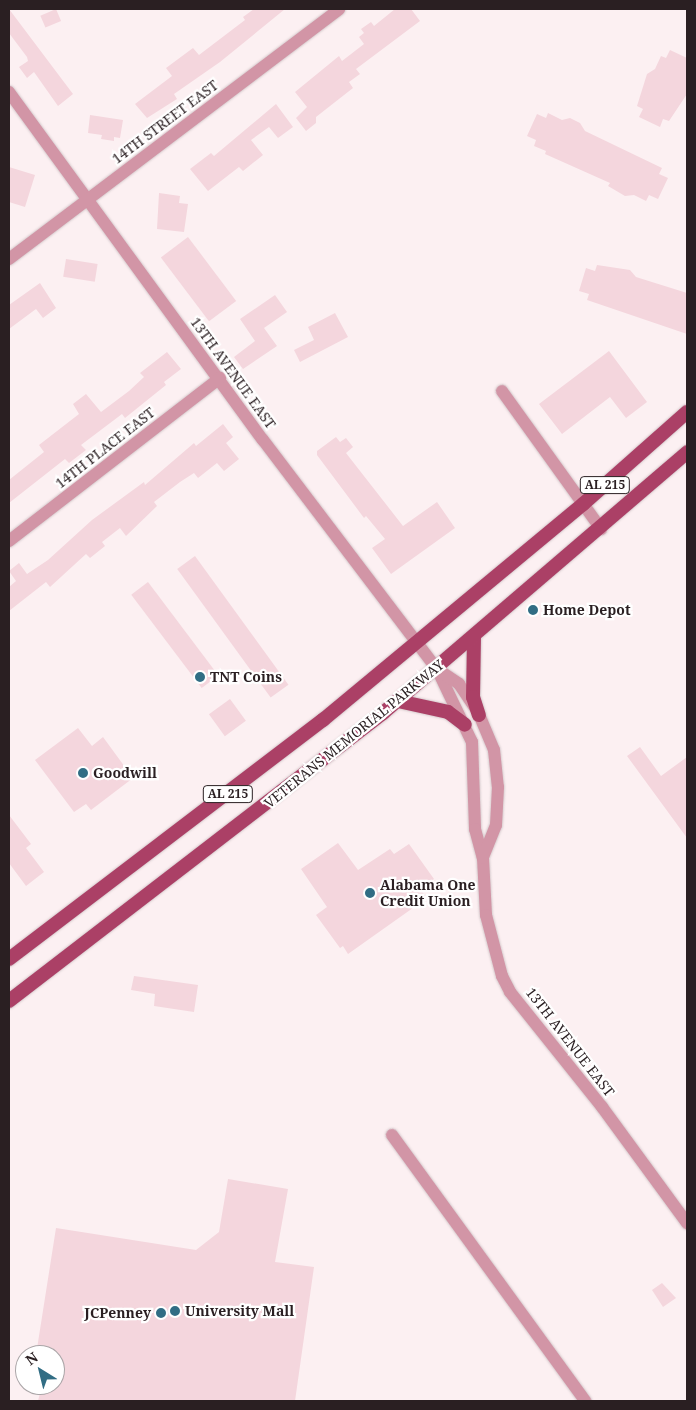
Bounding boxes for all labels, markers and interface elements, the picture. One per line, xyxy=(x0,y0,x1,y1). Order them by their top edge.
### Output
street label: 14TH STREET EAST xyxy=(109,77,221,167)
street label: 13TH AVENUE EAST xyxy=(187,314,279,432)
street label: 14TH PLACE EAST xyxy=(52,404,158,492)
road number: AL 215 xyxy=(579,476,631,494)
place label: Home Depot xyxy=(543,602,631,618)
marker: Home Depot xyxy=(527,604,539,616)
street label: VETERANS MEMORIAL PARKWAY xyxy=(261,656,447,812)
place label: TNT Coins xyxy=(210,669,282,685)
marker: TNT Coins xyxy=(194,671,206,683)
place label: Goodwill xyxy=(93,765,157,781)
marker: Goodwill xyxy=(77,767,89,779)
road number: AL 215 xyxy=(202,784,254,804)
place label: Alabama One Credit Union xyxy=(380,877,476,910)
marker: Alabama One Credit Union xyxy=(364,887,376,899)
street label: 13TH AVENUE EAST xyxy=(522,984,618,1100)
place label: University Mall xyxy=(185,1303,294,1319)
place label: JCPenney xyxy=(84,1305,151,1321)
marker: University Mall xyxy=(169,1305,181,1317)
marker: JCPenney xyxy=(155,1307,167,1319)
north arrow xyxy=(15,1345,65,1395)
text: N xyxy=(21,1347,42,1369)

